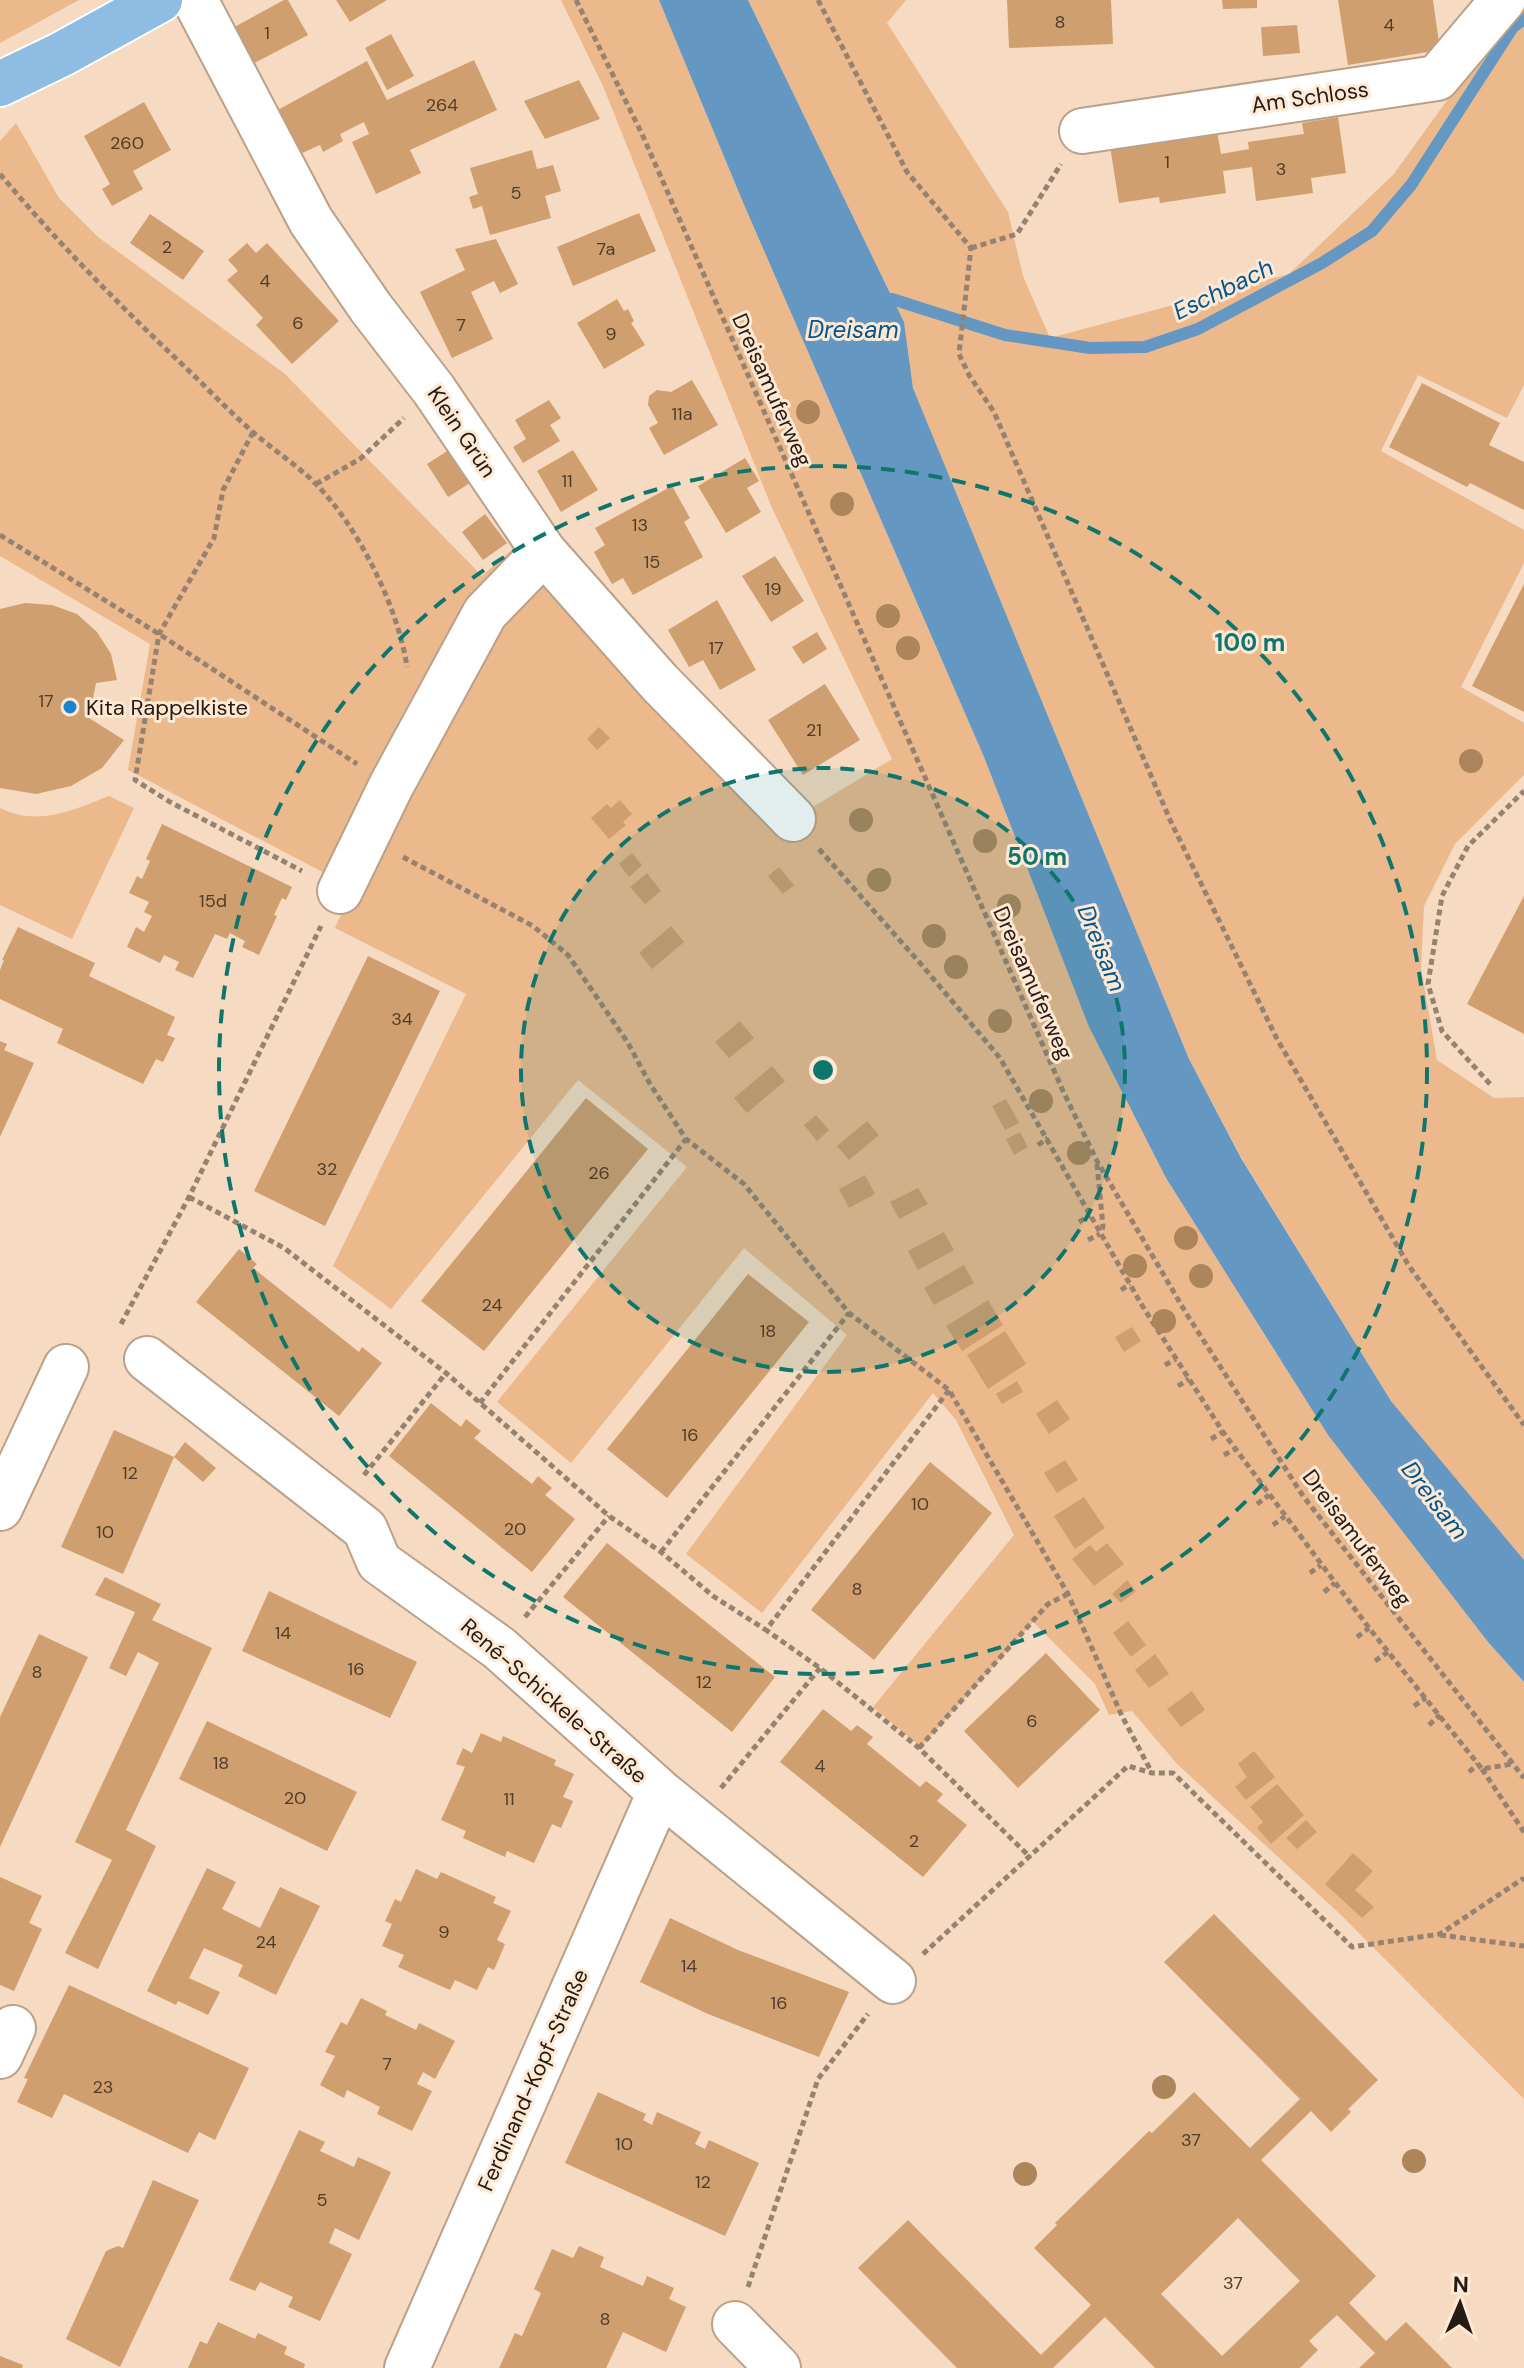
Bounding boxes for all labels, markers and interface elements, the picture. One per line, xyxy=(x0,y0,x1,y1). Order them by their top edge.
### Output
house number: 8 xyxy=(1055,10,1065,34)
house number: 4 xyxy=(1384,13,1395,37)
house number: 1 xyxy=(264,21,270,45)
street label: Am Schloss xyxy=(1250,74,1370,120)
house number: 264 xyxy=(426,93,458,117)
house number: 260 xyxy=(110,131,144,155)
house number: 1 xyxy=(1164,150,1170,174)
house number: 3 xyxy=(1276,157,1286,181)
house number: 5 xyxy=(511,181,521,205)
house number: 2 xyxy=(162,235,172,259)
house number: 7a xyxy=(597,237,615,261)
water label: Eschbach xyxy=(1168,251,1278,327)
house number: 4 xyxy=(260,269,271,293)
street label: Dreisamuferweg xyxy=(725,309,819,471)
house number: 6 xyxy=(292,311,304,335)
house number: 7 xyxy=(456,313,466,337)
water label: Dreisam xyxy=(807,314,899,345)
house number: 9 xyxy=(605,322,617,346)
street label: Klein Grün xyxy=(421,381,503,483)
house number: 11a xyxy=(671,402,693,426)
house number: 11 xyxy=(561,469,573,493)
house number: 13 xyxy=(632,513,648,537)
house number: 15 xyxy=(644,550,660,574)
house number: 19 xyxy=(765,577,781,601)
text: 100 m xyxy=(1215,627,1285,658)
house number: 17 xyxy=(708,636,724,660)
house number: 17 xyxy=(38,689,54,713)
place label: Kita Rappelkiste xyxy=(86,693,248,722)
marker: Kita Rappelkiste xyxy=(61,698,79,716)
house number: 21 xyxy=(806,718,822,742)
text: 50 m xyxy=(1007,841,1067,872)
house number: 15d xyxy=(199,889,227,913)
water label: Dreisam xyxy=(1071,900,1133,996)
street label: Dreisamuferweg xyxy=(986,902,1080,1064)
house number: 34 xyxy=(391,1007,413,1031)
centre of rings xyxy=(809,1056,837,1084)
house number: 32 xyxy=(316,1157,338,1181)
house number: 26 xyxy=(588,1161,610,1185)
house number: 24 xyxy=(482,1293,503,1317)
house number: 18 xyxy=(760,1319,776,1343)
house number: 16 xyxy=(682,1423,698,1447)
water label: Dreisam xyxy=(1395,1455,1475,1545)
house number: 12 xyxy=(122,1461,138,1485)
street label: Dreisamuferweg xyxy=(1296,1464,1418,1612)
house number: 10 xyxy=(911,1492,929,1516)
house number: 20 xyxy=(504,1517,526,1541)
house number: 10 xyxy=(96,1520,114,1544)
house number: 8 xyxy=(852,1577,862,1601)
street label: René-Schickele-Straße xyxy=(455,1612,653,1790)
house number: 14 xyxy=(275,1621,291,1645)
house number: 16 xyxy=(348,1657,364,1681)
house number: 8 xyxy=(32,1660,42,1684)
house number: 12 xyxy=(696,1670,712,1694)
house number: 6 xyxy=(1026,1709,1038,1733)
house number: 18 xyxy=(213,1751,229,1775)
house number: 4 xyxy=(815,1754,826,1778)
house number: 20 xyxy=(284,1786,306,1810)
house number: 11 xyxy=(503,1787,515,1811)
house number: 2 xyxy=(909,1829,919,1853)
house number: 9 xyxy=(438,1920,450,1944)
house number: 24 xyxy=(256,1930,277,1954)
house number: 14 xyxy=(681,1954,697,1978)
street label: Ferdinand-Kopf-Straße xyxy=(471,1964,595,2196)
house number: 16 xyxy=(771,1991,787,2015)
house number: 7 xyxy=(382,2052,392,2076)
house number: 23 xyxy=(92,2075,114,2099)
house number: 37 xyxy=(1181,2128,1201,2152)
house number: 10 xyxy=(615,2132,633,2156)
house number: 12 xyxy=(695,2170,711,2194)
house number: 5 xyxy=(317,2188,327,2212)
north arrow xyxy=(1420,2264,1500,2344)
text: N xyxy=(1452,2270,1469,2299)
house number: 37 xyxy=(1223,2271,1243,2295)
house number: 8 xyxy=(600,2307,610,2331)

